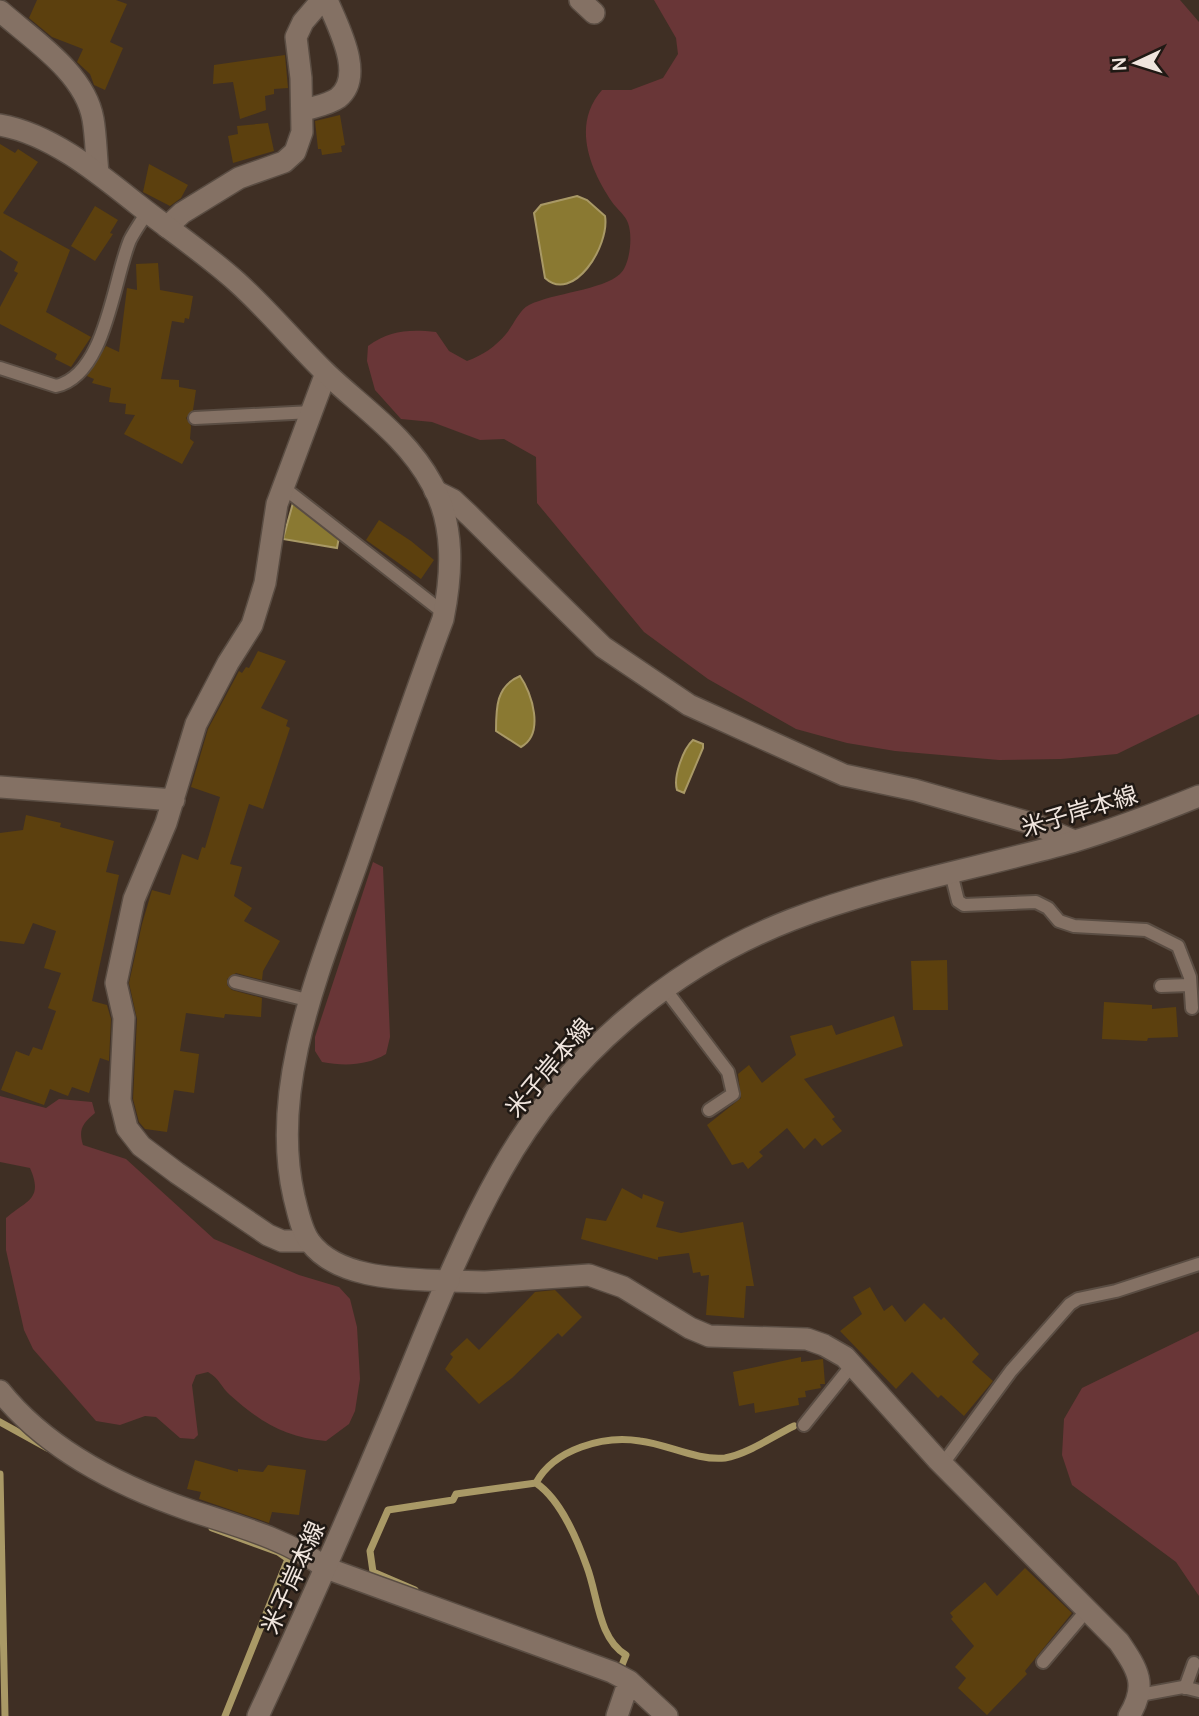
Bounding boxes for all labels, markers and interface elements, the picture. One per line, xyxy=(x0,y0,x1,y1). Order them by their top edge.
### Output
north arrow xyxy=(1101,28,1171,98)
text: N xyxy=(1106,56,1132,72)
street label: 米子岸本線 xyxy=(1017,777,1141,843)
street label: 米子岸本線 xyxy=(497,1010,599,1124)
street label: 米子岸本線 xyxy=(253,1515,331,1639)

